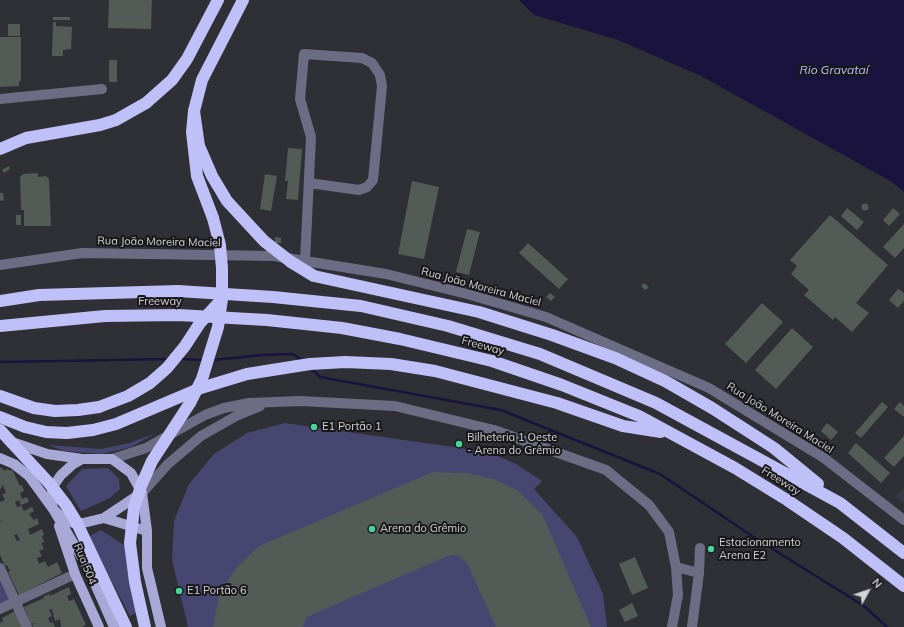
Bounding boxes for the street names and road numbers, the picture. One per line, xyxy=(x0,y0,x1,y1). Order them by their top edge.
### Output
street label: Rua João Moreira Maciel xyxy=(97,234,221,250)
street label: Rua João Moreira Maciel xyxy=(420,265,542,309)
street label: Freeway xyxy=(138,295,182,309)
street label: Freeway xyxy=(460,334,506,358)
street label: Rua João Moreira Maciel xyxy=(724,380,836,456)
street label: Freeway xyxy=(759,464,803,498)
street label: Rua 504 xyxy=(71,541,99,587)

